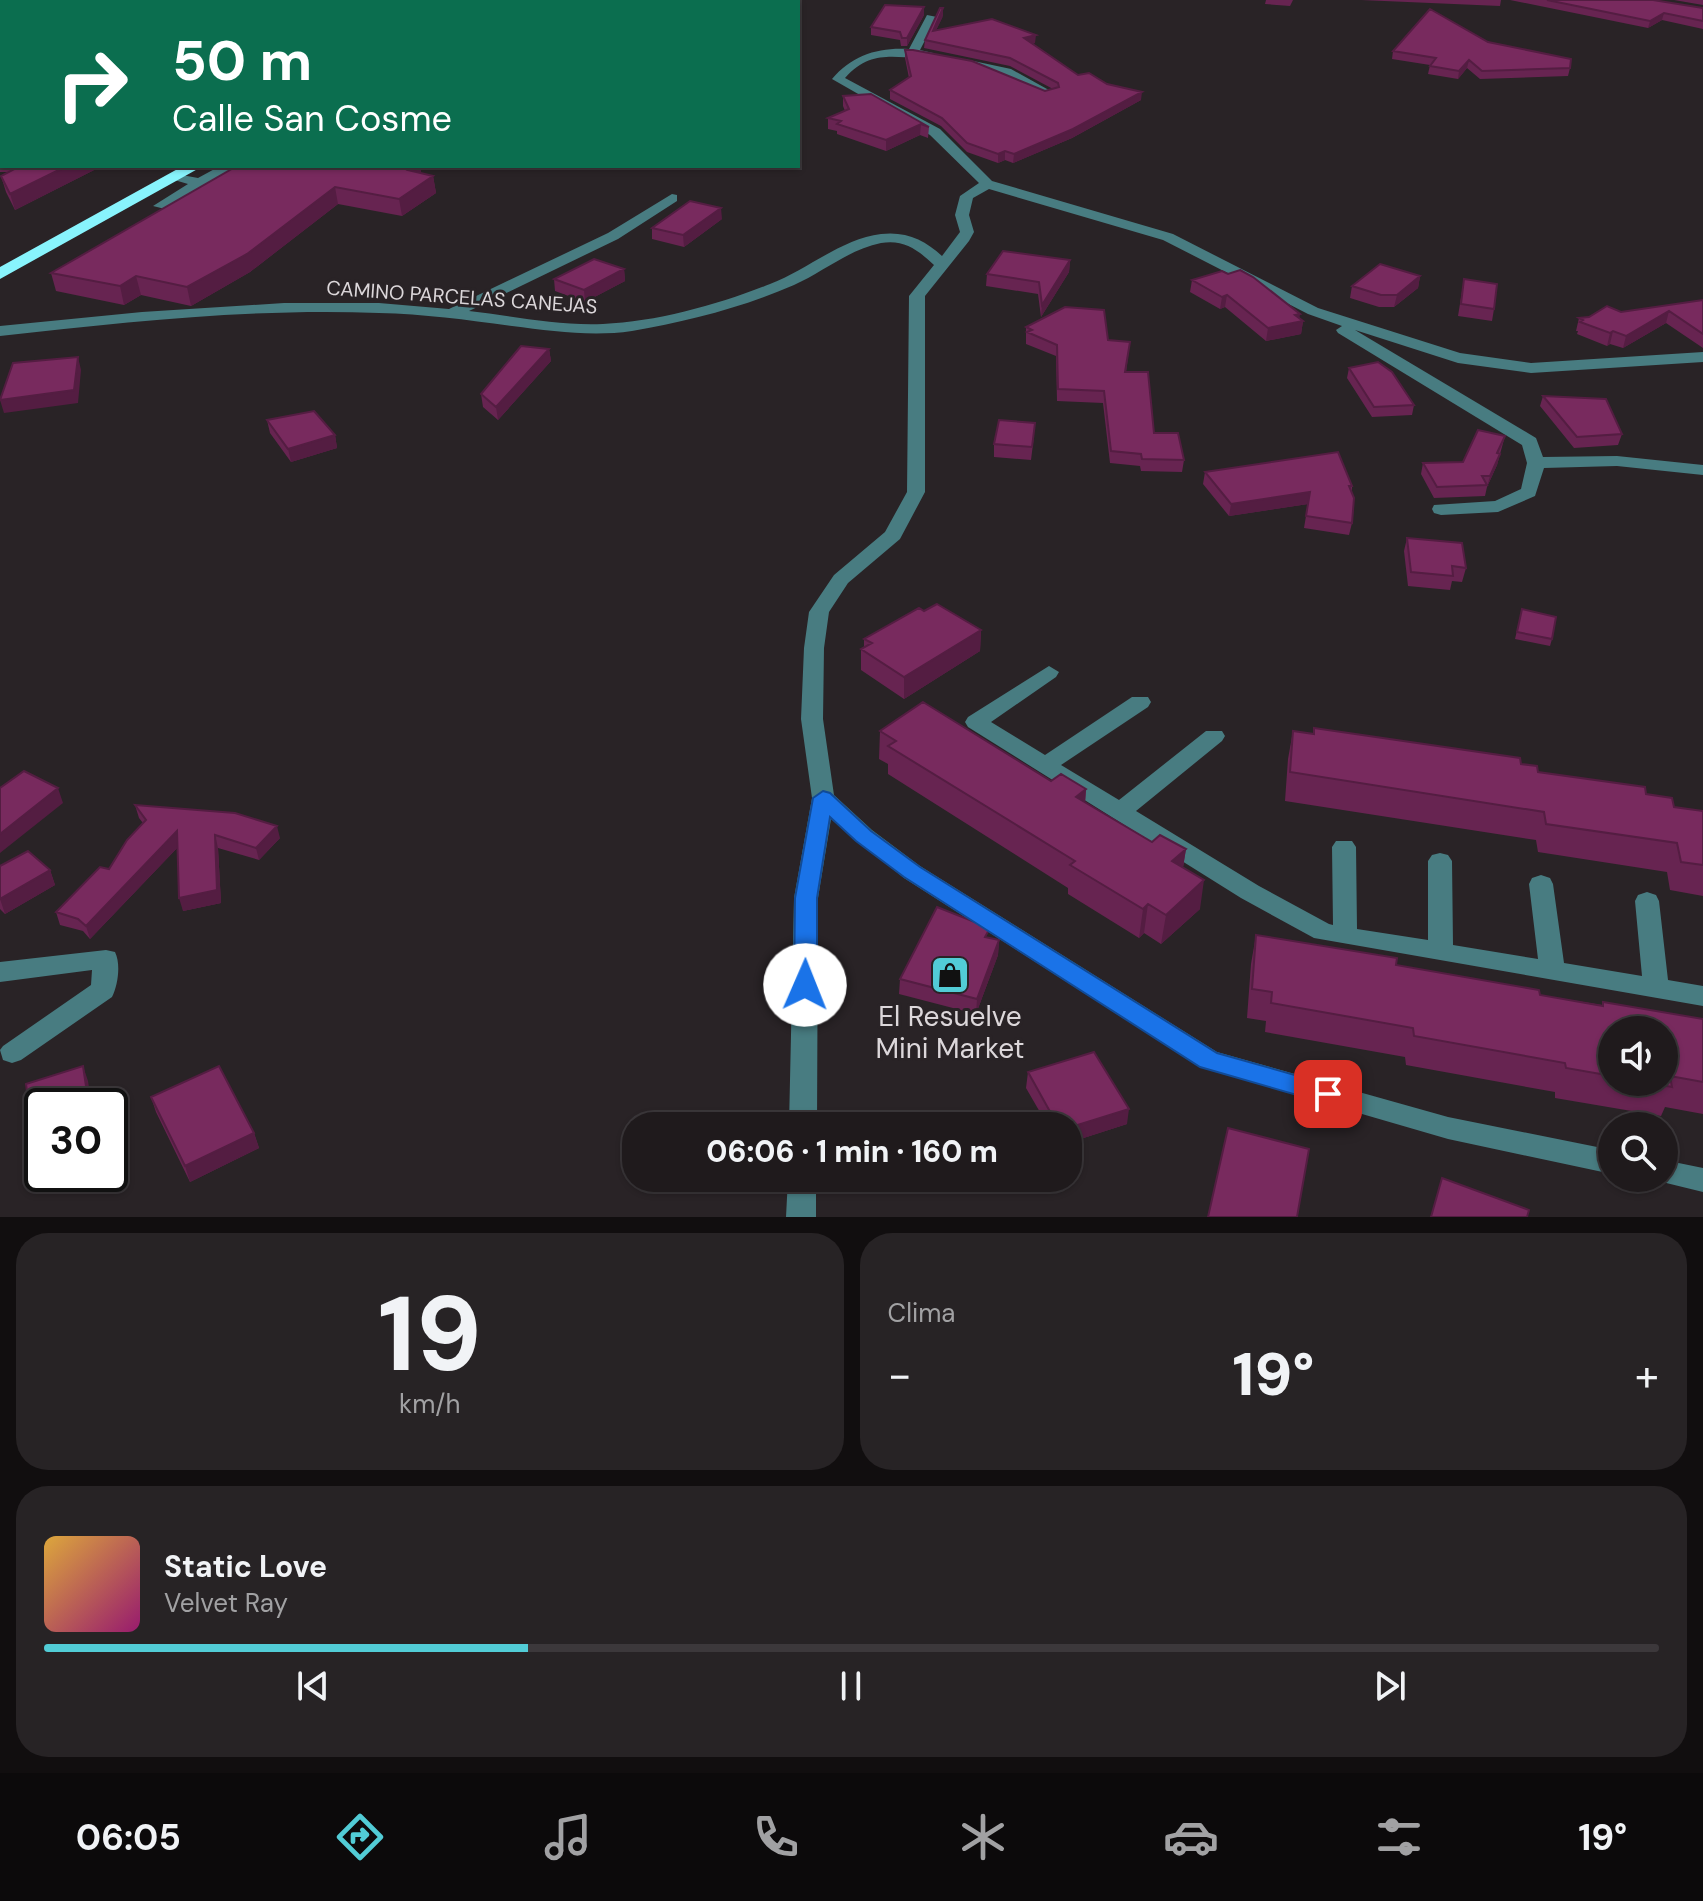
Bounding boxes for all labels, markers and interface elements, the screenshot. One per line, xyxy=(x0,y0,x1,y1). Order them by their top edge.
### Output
text: 50 m xyxy=(172,24,312,97)
icon: right xyxy=(40,32,144,136)
text: Calle San Cosme xyxy=(172,95,452,142)
street label: CAMINO PARCELAS CANEJAS xyxy=(326,275,598,319)
position arrow xyxy=(763,943,847,1027)
shop icon: El Resuelve Mini Market xyxy=(929,954,971,996)
place label: El Resuelve Mini Market xyxy=(875,998,1025,1067)
map controls xyxy=(1598,1016,1678,1192)
button: sound xyxy=(1598,1016,1678,1096)
pin xyxy=(1294,1060,1362,1128)
icon: arrive xyxy=(1306,1072,1350,1116)
speed limit sign: 30 xyxy=(24,1088,128,1192)
button: search xyxy=(1598,1112,1678,1192)
text: 06:06 · 1 min · 160 m xyxy=(706,1132,998,1171)
text: 19 xyxy=(378,1267,482,1402)
text: Clima xyxy=(888,1296,956,1330)
text: 19° xyxy=(1232,1335,1314,1414)
text: − xyxy=(888,1346,912,1404)
text: + xyxy=(1635,1346,1659,1404)
text: km/h xyxy=(399,1387,460,1421)
text: Static Love xyxy=(164,1547,327,1586)
text: Velvet Ray xyxy=(164,1586,288,1620)
icon: previous xyxy=(291,1664,335,1708)
icon: pause xyxy=(829,1664,873,1708)
icon: next xyxy=(1368,1664,1412,1708)
icon: directions xyxy=(332,1809,388,1865)
icon: music xyxy=(540,1809,596,1865)
icon: phone xyxy=(748,1809,804,1865)
icon: climate xyxy=(955,1809,1011,1865)
icon: car xyxy=(1163,1809,1219,1865)
icon: filters xyxy=(1371,1809,1427,1865)
text: 06:05 xyxy=(76,1814,181,1861)
text: 19° xyxy=(1578,1814,1627,1861)

